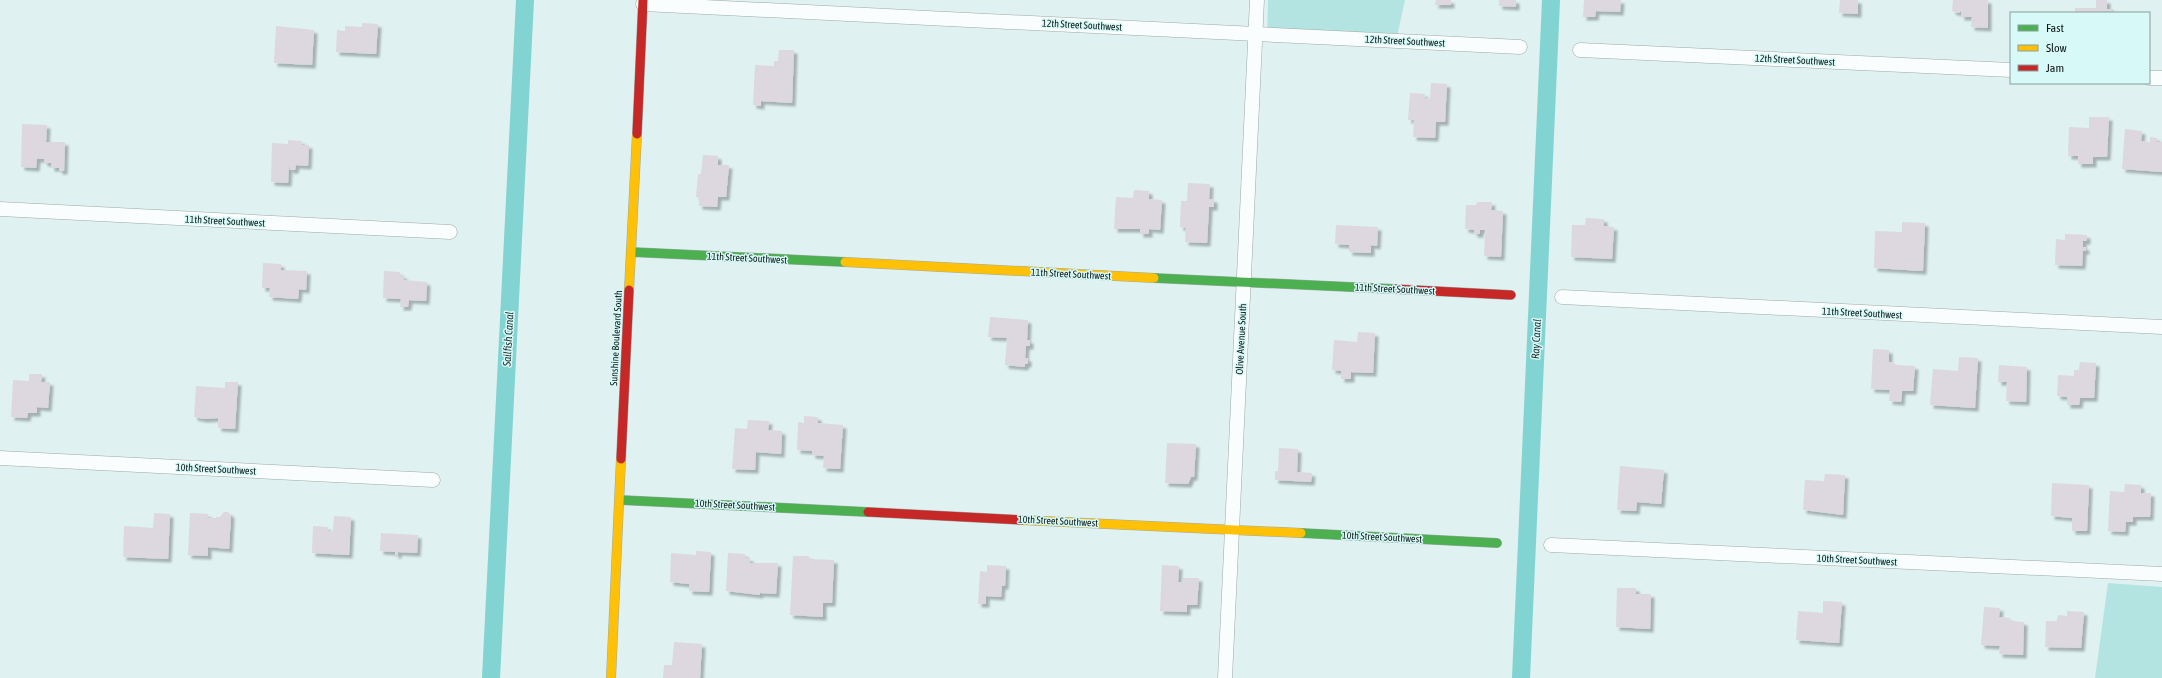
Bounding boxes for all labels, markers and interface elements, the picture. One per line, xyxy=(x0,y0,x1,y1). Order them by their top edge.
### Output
legend xyxy=(2010,12,2150,84)
street label: 12th Street Southwest xyxy=(1042,17,1122,33)
text: Fast xyxy=(2046,21,2064,35)
street label: 12th Street Southwest xyxy=(1365,33,1445,49)
text: Slow xyxy=(2046,41,2067,55)
street label: 12th Street Southwest xyxy=(1755,52,1835,68)
text: Jam xyxy=(2046,61,2064,75)
street label: 11th Street Southwest xyxy=(185,213,265,229)
street label: 11th Street Southwest xyxy=(707,250,787,266)
street label: 11th Street Southwest xyxy=(1031,266,1111,282)
street label: 11th Street Southwest xyxy=(1355,281,1435,297)
street label: Sunshine Boulevard South xyxy=(608,290,624,386)
street label: Olive Avenue South xyxy=(1234,303,1248,375)
street label: 11th Street Southwest xyxy=(1822,305,1902,321)
water label: Sailfish Canal xyxy=(501,311,515,368)
water label: Ray Canal xyxy=(1529,319,1543,359)
street label: 10th Street Southwest xyxy=(176,461,256,477)
street label: 10th Street Southwest xyxy=(695,497,775,513)
street label: 10th Street Southwest xyxy=(1018,513,1098,529)
street label: 10th Street Southwest xyxy=(1342,529,1422,545)
street label: 10th Street Southwest xyxy=(1817,552,1897,568)

